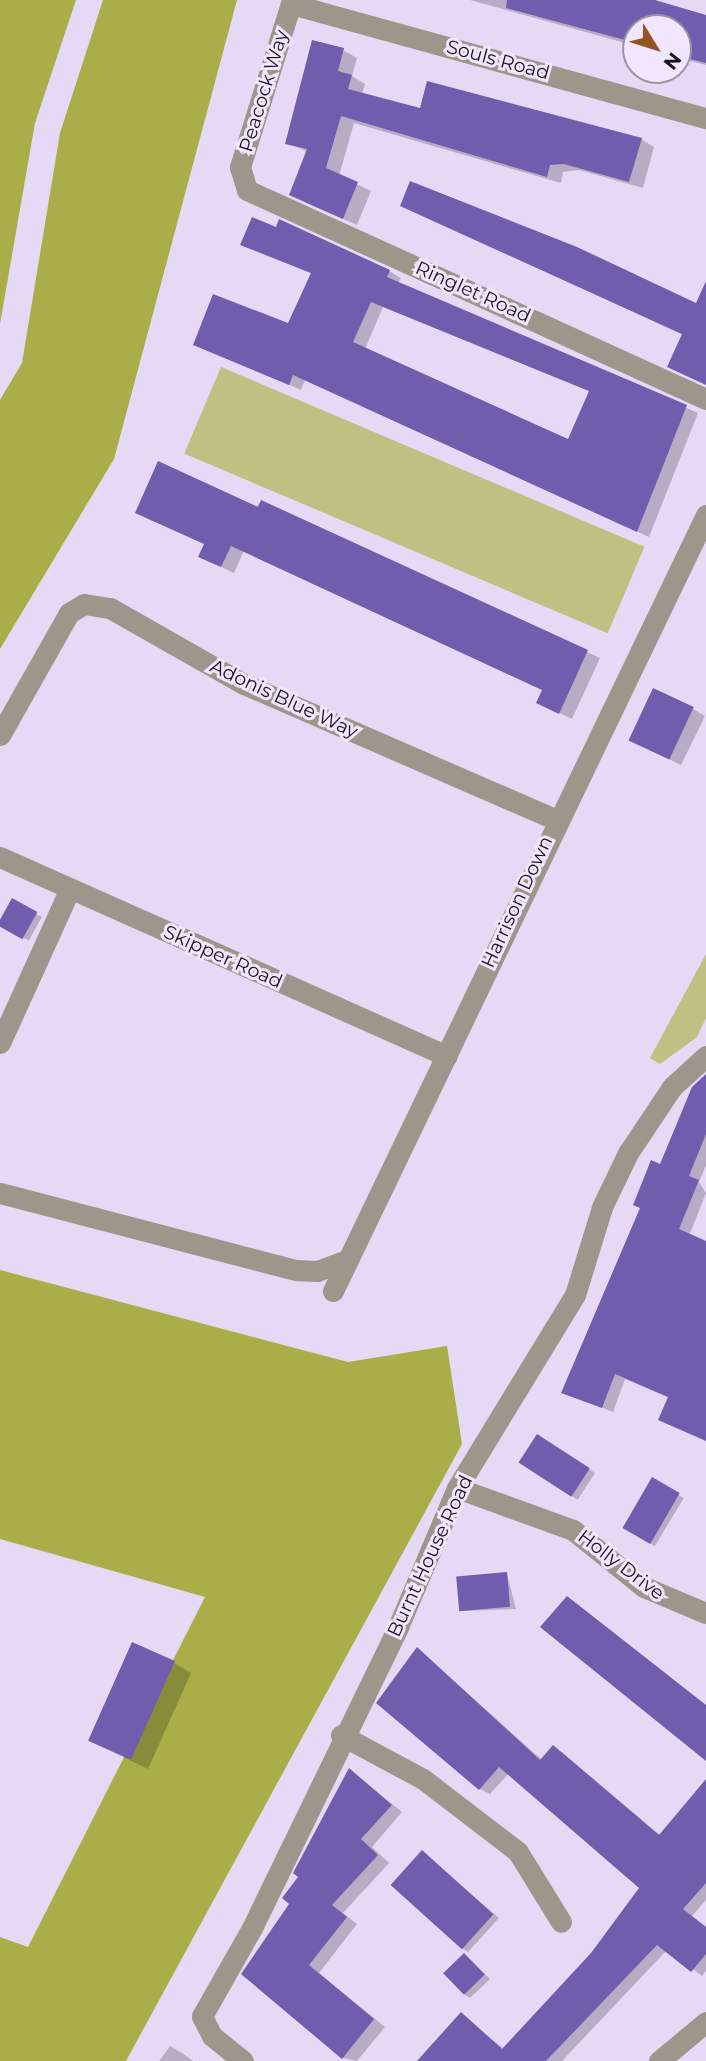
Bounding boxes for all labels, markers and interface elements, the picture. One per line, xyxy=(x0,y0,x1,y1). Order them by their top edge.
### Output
north arrow xyxy=(622,14,692,84)
street label: Peacock Way xyxy=(235,27,293,155)
street label: Souls Road xyxy=(444,35,552,85)
text: N xyxy=(659,48,686,74)
street label: Ringlet Road xyxy=(412,256,534,328)
street label: Adonis Blue Way xyxy=(207,655,361,743)
street label: Harrison Down xyxy=(477,833,557,971)
street label: Skipper Road xyxy=(160,921,286,993)
street label: Burnt House Road xyxy=(383,1472,477,1640)
street label: Holly Drive xyxy=(573,1525,669,1605)

